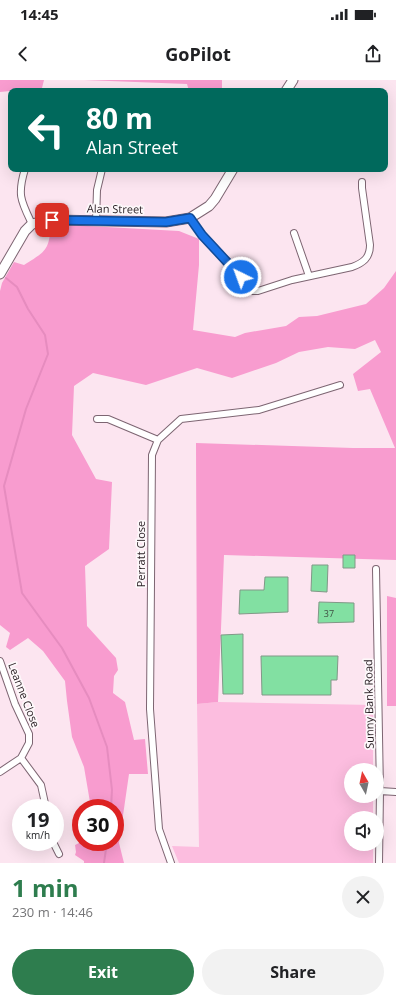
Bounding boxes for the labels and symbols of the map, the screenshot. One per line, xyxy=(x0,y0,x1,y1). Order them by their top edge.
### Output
street label: Alan Street xyxy=(87,201,143,216)
pin xyxy=(35,203,69,237)
position arrow xyxy=(220,256,262,298)
street label: Perratt Close xyxy=(133,521,148,587)
house number: 37 xyxy=(324,607,334,620)
street label: Sunny Bank Road xyxy=(360,659,377,749)
street label: Leanne Close xyxy=(5,660,44,729)
north arrow xyxy=(344,763,384,803)
speed limit sign: 30 xyxy=(72,799,124,851)

